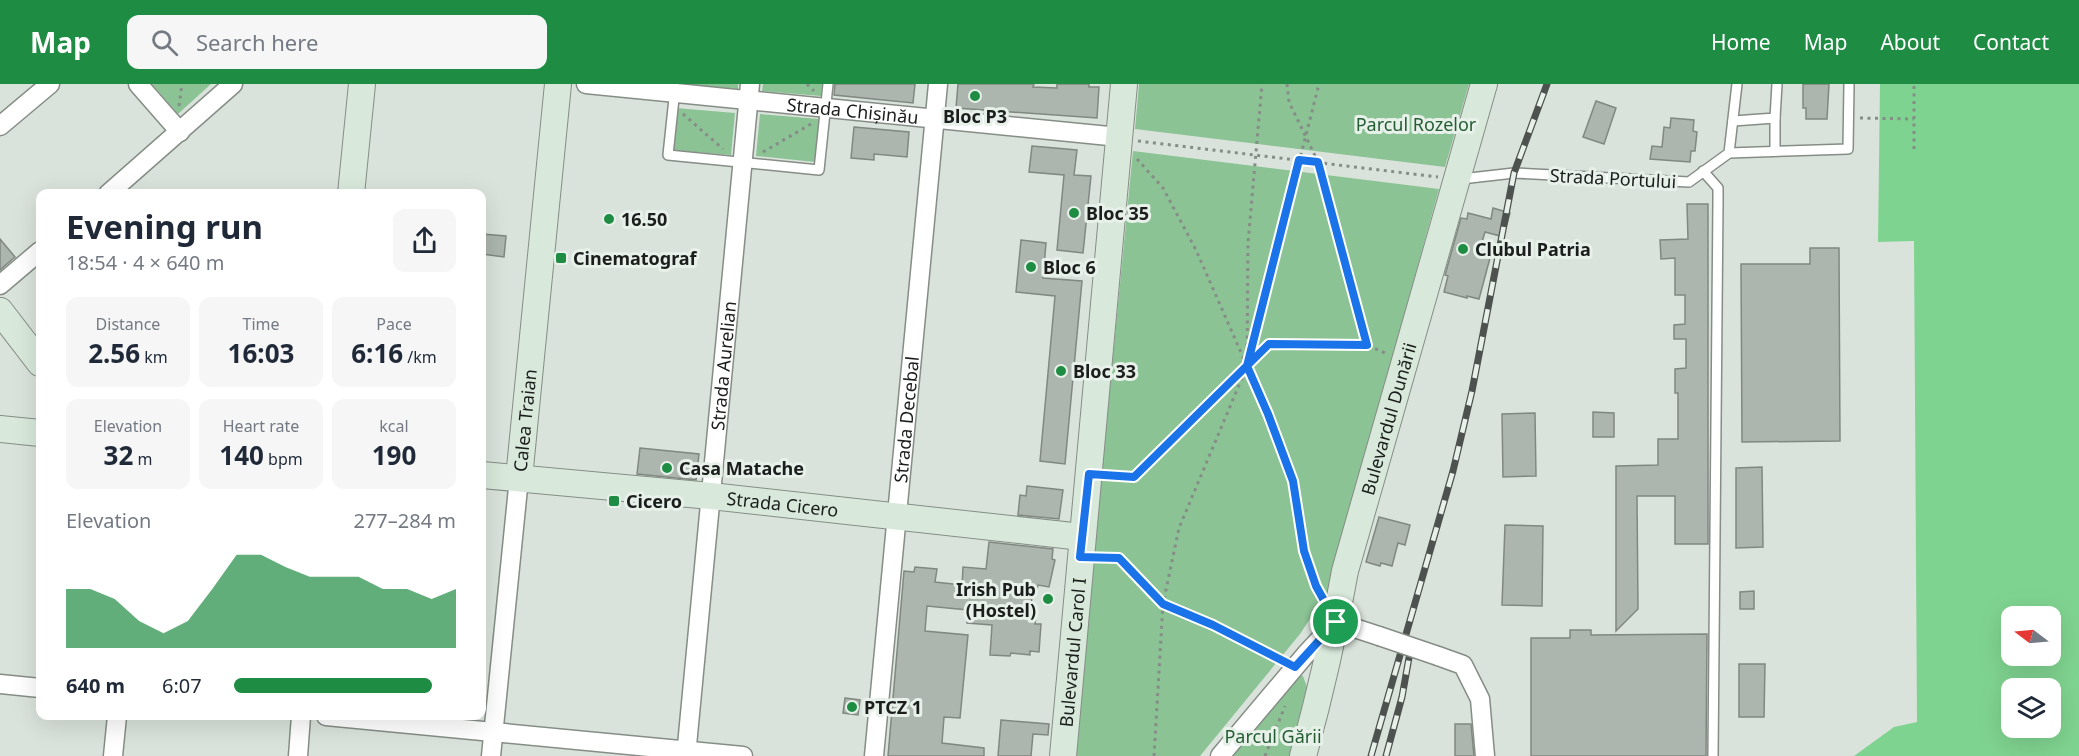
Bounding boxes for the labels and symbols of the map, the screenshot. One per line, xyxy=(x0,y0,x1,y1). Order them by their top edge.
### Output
marker: Bloc P3 xyxy=(968,89,982,103)
street label: Strada Chișinău xyxy=(786,92,920,129)
place label: Bloc P3 xyxy=(943,104,1007,128)
park label: Parcul Rozelor xyxy=(1356,112,1477,136)
street label: Strada Portului xyxy=(1549,163,1677,193)
place label: Bloc 35 xyxy=(1086,201,1149,225)
marker: Bloc 35 xyxy=(1067,206,1081,220)
place label: 16.50 xyxy=(621,207,667,231)
marker: 16.50 xyxy=(602,212,616,226)
place label: Clubul Patria xyxy=(1475,237,1591,261)
marker: Clubul Patria xyxy=(1456,242,1470,256)
place label: Cinematograf xyxy=(573,246,698,270)
marker: Cinematograf xyxy=(554,251,568,265)
place label: Bloc 6 xyxy=(1043,255,1096,279)
marker: Bloc 6 xyxy=(1024,260,1038,274)
street label: Strada Aurelian xyxy=(705,300,741,432)
street label: Bulevardul Dunării xyxy=(1355,340,1422,498)
street label: Strada Decebal xyxy=(888,355,924,484)
place label: Bloc 33 xyxy=(1073,359,1136,383)
marker: Bloc 33 xyxy=(1054,364,1068,378)
street label: Calea Traian xyxy=(508,368,542,473)
place label: Casa Matache xyxy=(679,456,804,480)
marker: Casa Matache xyxy=(660,461,674,475)
street label: Strada Cicero xyxy=(725,486,840,522)
place label: Cicero xyxy=(626,489,682,513)
marker: Cicero xyxy=(607,494,621,508)
place label: Irish Pub (Hostel) xyxy=(956,577,1036,622)
street label: Bulevardul Carol I xyxy=(1054,577,1091,728)
marker: Irish Pub (Hostel) xyxy=(1041,592,1055,606)
pin xyxy=(1310,596,1361,647)
north arrow xyxy=(2001,606,2061,666)
place label: PTCZ 1 xyxy=(864,695,922,719)
marker: PTCZ 1 xyxy=(845,700,859,714)
park label: Parcul Gării xyxy=(1224,724,1322,748)

